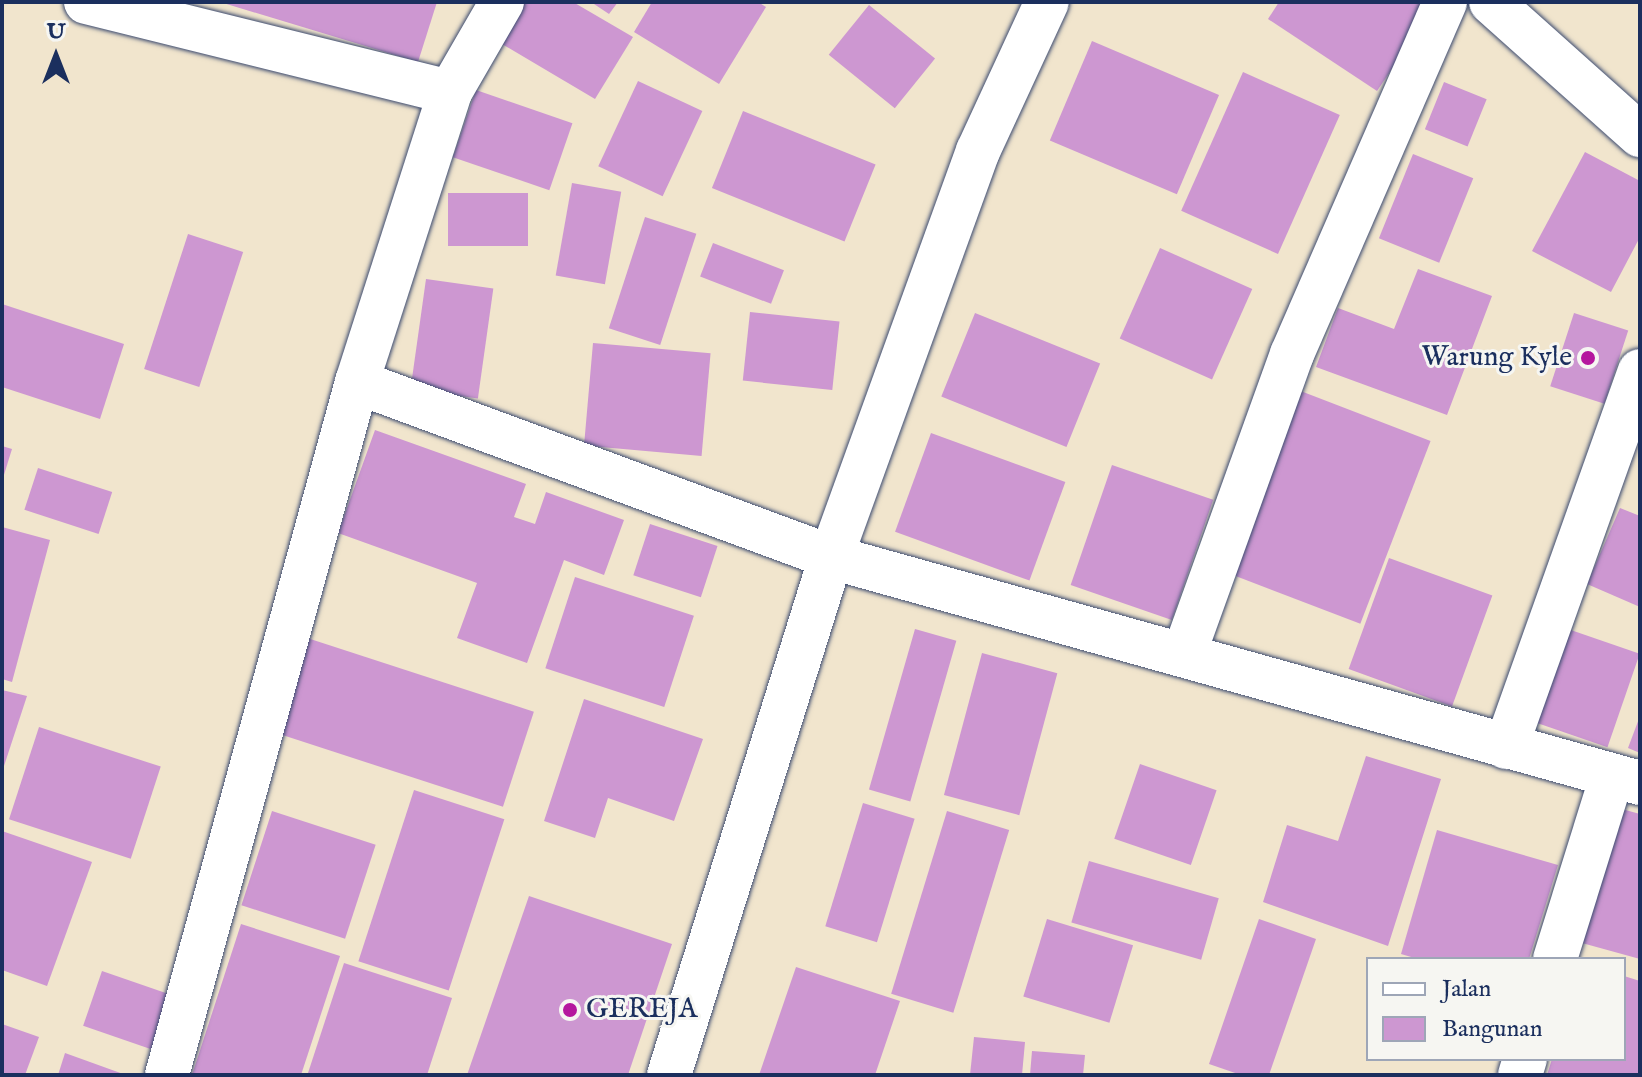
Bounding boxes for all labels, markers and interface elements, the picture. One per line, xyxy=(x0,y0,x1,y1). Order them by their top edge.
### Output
north arrow xyxy=(16,16,96,96)
text: U xyxy=(47,18,65,46)
place label: Warung Kyle xyxy=(1422,341,1572,375)
marker: Warung Kyle xyxy=(1579,349,1597,367)
legend xyxy=(1366,957,1626,1061)
text: Jalan xyxy=(1442,974,1491,1005)
place label: GEREJA xyxy=(586,993,698,1027)
marker: GEREJA xyxy=(561,1001,579,1019)
text: Bangunan xyxy=(1442,1014,1542,1045)

